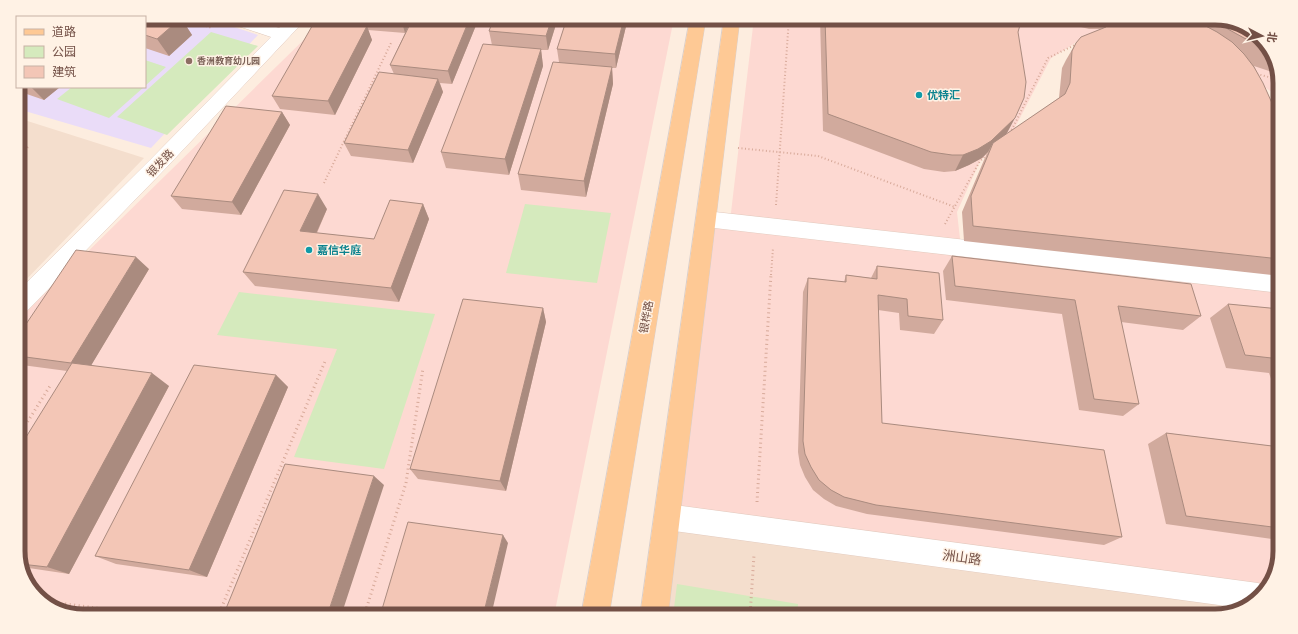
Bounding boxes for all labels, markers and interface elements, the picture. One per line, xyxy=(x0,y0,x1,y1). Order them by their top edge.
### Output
legend xyxy=(16,16,146,88)
north arrow xyxy=(1242,16,1282,56)
text: 道路 xyxy=(52,25,76,41)
text: 北 xyxy=(1263,31,1279,43)
text: 公园 xyxy=(52,45,76,61)
marker: 香洲教育幼儿园 xyxy=(184,56,194,66)
place label: 香洲教育幼儿园 xyxy=(197,56,260,67)
text: 建筑 xyxy=(52,65,76,81)
place label: 优特汇 xyxy=(927,89,960,103)
marker: 优特汇 xyxy=(914,90,924,100)
street label: 银发路 xyxy=(144,147,177,180)
place label: 嘉信华庭 xyxy=(317,244,361,258)
marker: 嘉信华庭 xyxy=(304,245,314,255)
street label: 银桦路 xyxy=(637,300,657,335)
street label: 洲山路 xyxy=(941,547,982,570)

